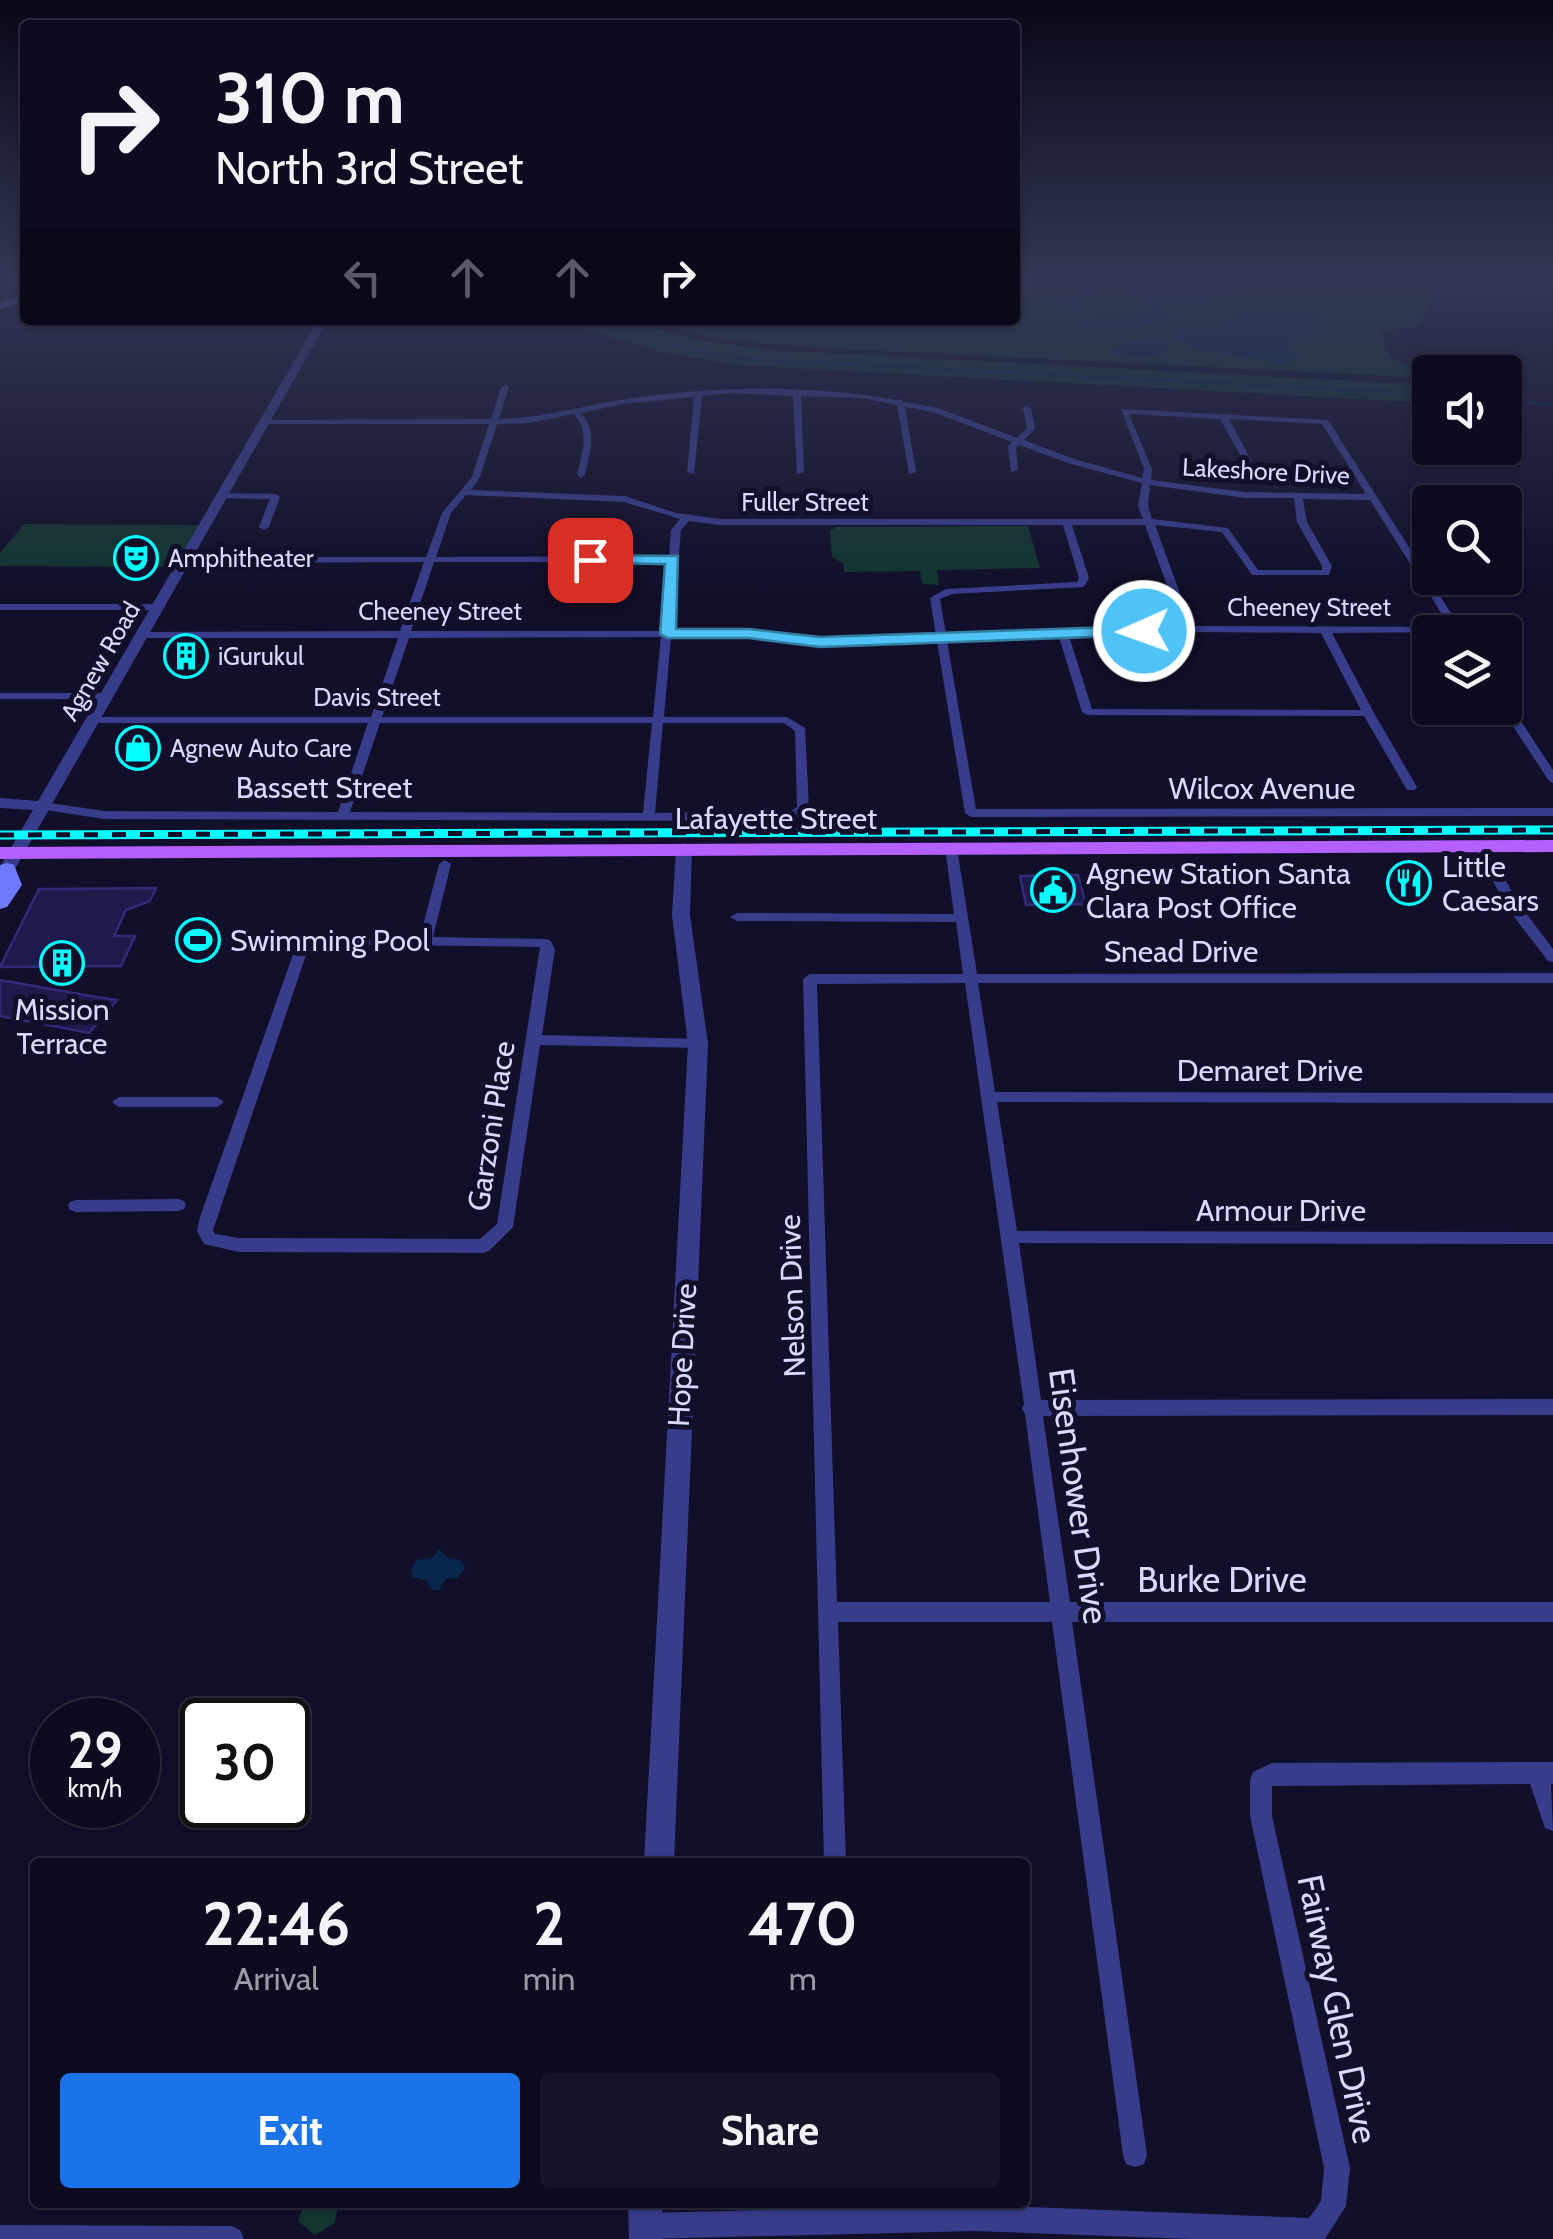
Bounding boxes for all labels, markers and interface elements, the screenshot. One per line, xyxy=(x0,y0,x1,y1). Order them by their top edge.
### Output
text: 310 m xyxy=(215,55,405,141)
icon: right xyxy=(50,60,180,190)
text: North 3rd Street xyxy=(215,141,523,195)
icon: left xyxy=(335,250,390,305)
icon: ahead xyxy=(440,250,495,305)
icon: ahead xyxy=(545,250,600,305)
icon: right xyxy=(650,250,705,305)
map controls xyxy=(1412,355,1522,725)
button: sound xyxy=(1412,355,1522,465)
street label: Lakeshore Drive xyxy=(1181,452,1351,490)
button: search xyxy=(1412,485,1522,595)
street label: Fuller Street xyxy=(741,487,869,517)
pin xyxy=(548,518,633,603)
icon: arrive xyxy=(563,533,618,588)
theatre icon: Amphitheater xyxy=(113,535,159,581)
place label: Amphitheater xyxy=(168,543,314,573)
position arrow xyxy=(1092,579,1196,683)
street label: Cheeney Street xyxy=(1227,592,1391,622)
street label: Agnew Road xyxy=(54,596,146,726)
street label: Cheeney Street xyxy=(358,596,522,626)
button: layers xyxy=(1412,615,1522,725)
building icon: iGurukul xyxy=(163,633,209,679)
place label: iGurukul xyxy=(218,641,304,671)
street label: Davis Street xyxy=(313,682,441,712)
shop icon: Agnew Auto Care xyxy=(115,725,161,771)
place label: Agnew Auto Care xyxy=(170,733,352,763)
street label: Bassett Street xyxy=(236,769,412,806)
street label: Wilcox Avenue xyxy=(1169,770,1355,807)
street label: Lafayette Street xyxy=(675,800,877,837)
place label: Little Caesars xyxy=(1442,848,1539,919)
place label: Agnew Station Santa Clara Post Office xyxy=(1086,855,1351,926)
restaurant icon: Little Caesars xyxy=(1386,860,1432,906)
public building icon: Agnew Station Santa Clara Post Office xyxy=(1030,867,1076,913)
sports icon: Swimming Pool xyxy=(175,917,221,963)
place label: Swimming Pool xyxy=(230,922,430,959)
street label: Snead Drive xyxy=(1104,933,1258,970)
building icon: Mission Terrace xyxy=(39,940,85,986)
place label: Mission Terrace xyxy=(15,991,109,1062)
street label: Garzoni Place xyxy=(459,1038,523,1214)
street label: Demaret Drive xyxy=(1177,1052,1363,1089)
street label: Armour Drive xyxy=(1196,1192,1366,1229)
street label: Nelson Drive xyxy=(771,1214,813,1378)
street label: Hope Drive xyxy=(660,1282,704,1428)
street label: Eisenhower Drive xyxy=(1040,1365,1118,1627)
street label: Burke Drive xyxy=(1137,1558,1307,1601)
speed limit sign: 30 xyxy=(180,1698,310,1828)
text: 29 xyxy=(68,1720,122,1781)
text: km/h xyxy=(68,1773,122,1803)
street label: Fairway Glen Drive xyxy=(1289,1871,1387,2147)
text: 22:46 xyxy=(202,1887,350,1960)
text: 2 xyxy=(533,1887,565,1960)
text: 470 xyxy=(748,1887,858,1960)
text: Arrival xyxy=(234,1959,319,1998)
text: min xyxy=(523,1959,575,1998)
text: m xyxy=(789,1959,817,1998)
button: Exit xyxy=(60,2073,520,2188)
button: Share xyxy=(540,2073,1000,2188)

